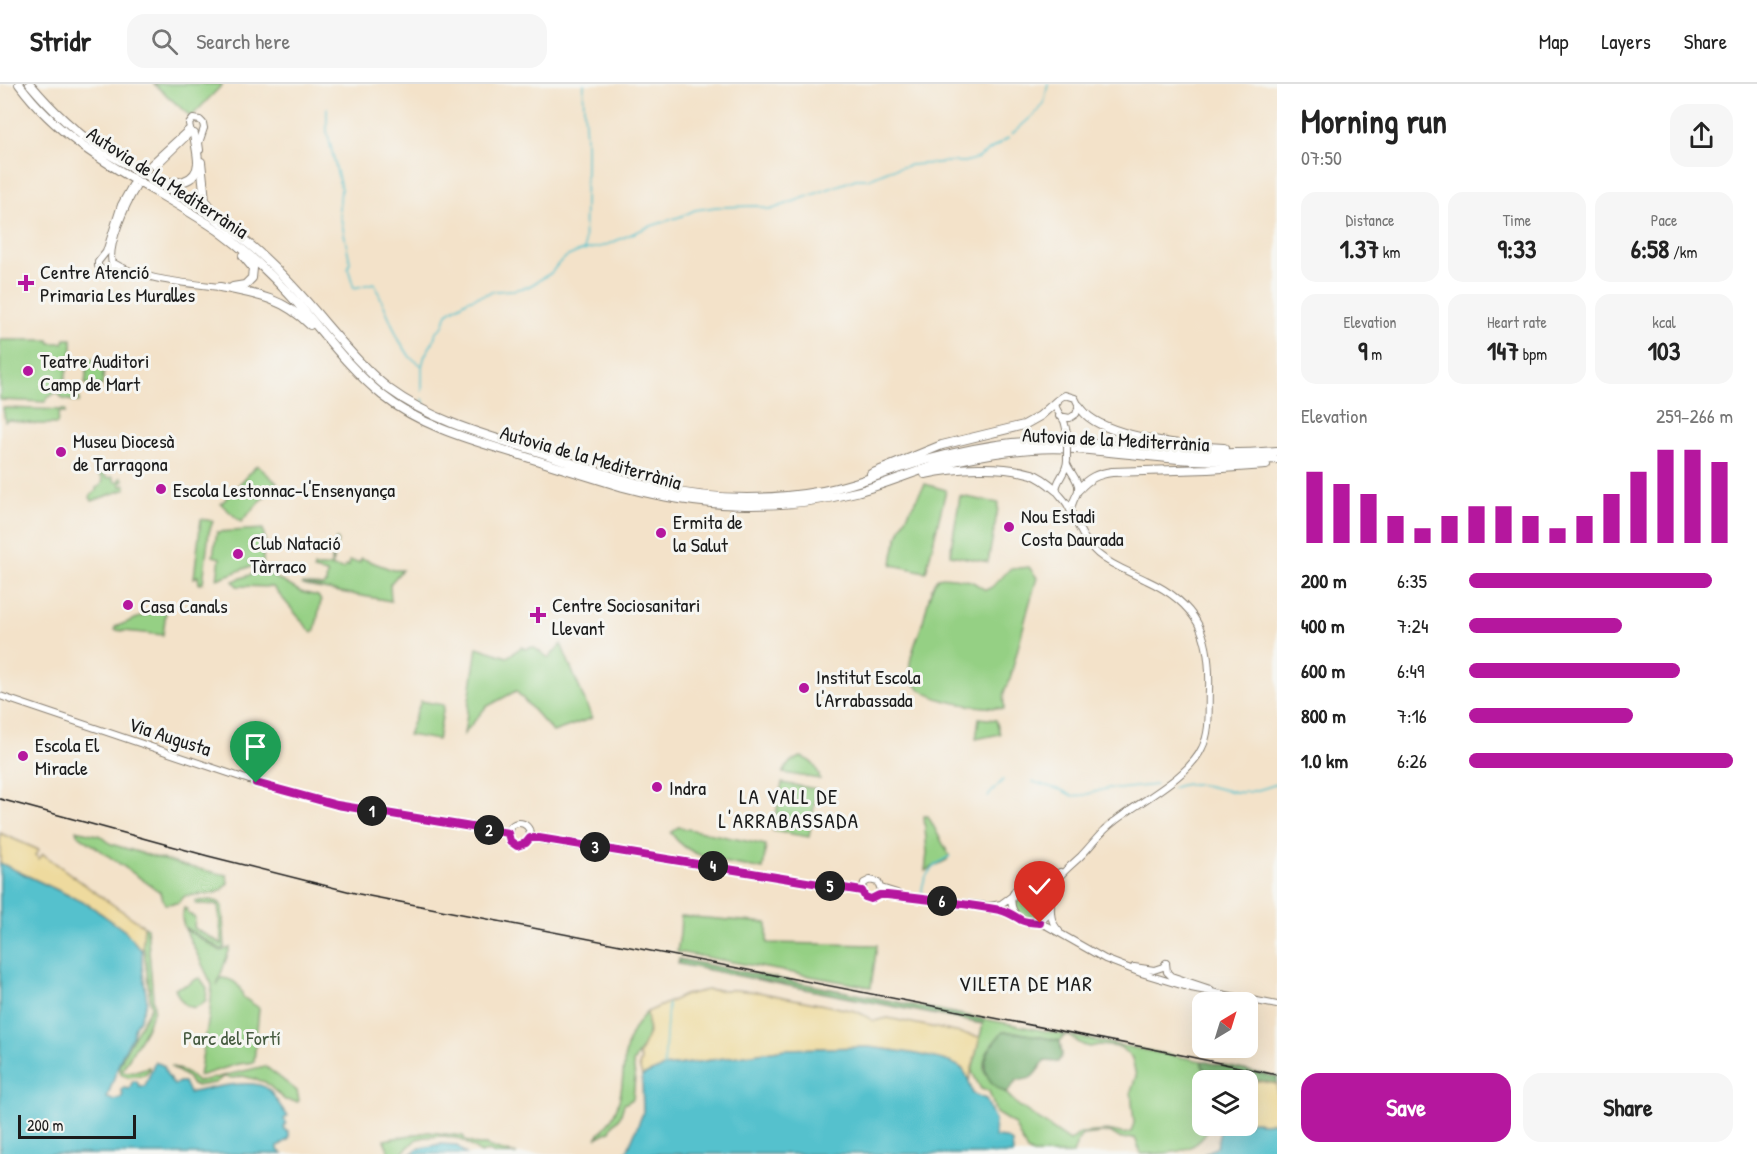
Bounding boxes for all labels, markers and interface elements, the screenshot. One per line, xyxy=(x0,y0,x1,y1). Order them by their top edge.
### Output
search box xyxy=(127,14,547,68)
text: Stridr xyxy=(30,22,91,60)
icon: search xyxy=(148,25,181,58)
text: Search here xyxy=(196,26,290,56)
text: Map xyxy=(1539,27,1568,56)
text: Layers xyxy=(1601,27,1651,56)
text: Share xyxy=(1684,27,1727,56)
text: Morning run xyxy=(1301,99,1447,143)
button: share xyxy=(1670,104,1733,167)
street label: Autovia de la Mediterrània xyxy=(82,120,254,244)
text: 07:50 xyxy=(1301,144,1342,171)
text: Distance xyxy=(1346,209,1394,231)
text: Time xyxy=(1503,209,1531,231)
text: Pace xyxy=(1651,209,1677,231)
text: 1.37 xyxy=(1340,231,1379,266)
text: 9:33 xyxy=(1498,231,1536,266)
text: 6:58 xyxy=(1631,231,1669,266)
text: km xyxy=(1379,241,1400,263)
text: /km xyxy=(1669,241,1697,263)
place label: Centre Atenció Primaria Les Muralles xyxy=(40,258,196,308)
marker: Centre Atenció Primaria Les Muralles xyxy=(17,274,35,292)
text: Elevation xyxy=(1343,311,1397,333)
text: Heart rate xyxy=(1487,311,1547,333)
text: kcal xyxy=(1652,311,1676,333)
text: 9 xyxy=(1358,333,1367,368)
text: 147 xyxy=(1487,333,1519,368)
text: 103 xyxy=(1648,333,1680,368)
text: m xyxy=(1367,343,1382,365)
text: bpm xyxy=(1519,343,1547,365)
place label: Teatre Auditori Camp de Mart xyxy=(40,347,149,397)
marker: Teatre Auditori Camp de Mart xyxy=(21,364,35,378)
text: Elevation xyxy=(1301,402,1367,429)
text: 259–266 m xyxy=(1656,402,1733,429)
street label: Autovia de la Mediterrània xyxy=(497,418,685,496)
street label: Autovia de la Mediterrània xyxy=(1022,421,1210,457)
place label: Museu Diocesà de Tarragona xyxy=(73,427,175,477)
marker: Museu Diocesà de Tarragona xyxy=(54,445,68,459)
place label: Escola Lestonnac-l'Ensenyança xyxy=(173,476,395,503)
marker: Escola Lestonnac-l'Ensenyança xyxy=(154,482,168,496)
place label: Nou Estadi Costa Daurada xyxy=(1021,502,1124,552)
place label: Ermita de la Salut xyxy=(673,508,743,558)
marker: Nou Estadi Costa Daurada xyxy=(1002,520,1016,534)
marker: Ermita de la Salut xyxy=(654,526,668,540)
place label: Club Natació Tàrraco xyxy=(250,529,341,579)
marker: Club Natació Tàrraco xyxy=(231,547,245,561)
text: 200 m xyxy=(1301,567,1346,594)
text: 6:35 xyxy=(1397,567,1427,594)
place label: Centre Sociosanitari Llevant xyxy=(552,591,701,641)
place label: Casa Canals xyxy=(140,592,228,619)
marker: Casa Canals xyxy=(121,598,135,612)
marker: Centre Sociosanitari Llevant xyxy=(529,606,547,624)
text: 400 m xyxy=(1301,612,1345,639)
text: 7:24 xyxy=(1397,612,1428,639)
text: 600 m xyxy=(1301,657,1345,684)
text: 6:49 xyxy=(1397,657,1424,684)
place label: Institut Escola l'Arrabassada xyxy=(816,663,921,713)
marker: Institut Escola l'Arrabassada xyxy=(797,681,811,695)
text: 800 m xyxy=(1301,702,1346,729)
text: 7:16 xyxy=(1397,702,1427,729)
street label: Via Augusta xyxy=(125,710,215,762)
pin xyxy=(230,721,281,783)
icon: arrive xyxy=(239,730,272,763)
place label: Escola El Miracle xyxy=(35,731,100,781)
text: 1.0 km xyxy=(1301,747,1348,774)
text: 6:26 xyxy=(1397,747,1427,774)
marker: Escola El Miracle xyxy=(16,749,30,763)
place label: Indra xyxy=(669,774,706,801)
marker: Indra xyxy=(650,780,664,794)
district label: LA VALL DE L'ARRABASSADA xyxy=(719,782,859,835)
pin: 1 xyxy=(357,796,387,826)
text: 1 xyxy=(369,800,375,822)
pin: 2 xyxy=(474,815,504,845)
text: 2 xyxy=(485,819,493,841)
pin: 3 xyxy=(580,832,610,862)
text: 3 xyxy=(591,836,599,858)
pin: 4 xyxy=(698,851,728,881)
text: 4 xyxy=(710,855,716,877)
pin xyxy=(1014,861,1065,923)
icon: check xyxy=(1023,870,1056,903)
pin: 5 xyxy=(815,871,845,901)
text: 5 xyxy=(827,875,833,897)
pin: 6 xyxy=(927,886,957,916)
text: 6 xyxy=(939,890,945,912)
district label: VILETA DE MAR xyxy=(959,969,1093,998)
north arrow xyxy=(1192,992,1258,1058)
map controls xyxy=(1192,992,1258,1136)
park label: Parc del Fortí xyxy=(183,1024,281,1051)
button: layers xyxy=(1192,1070,1258,1136)
button: Save xyxy=(1301,1073,1511,1142)
button: Share xyxy=(1523,1073,1733,1142)
scale bar xyxy=(18,1112,136,1140)
text: 200 m xyxy=(27,1114,63,1136)

